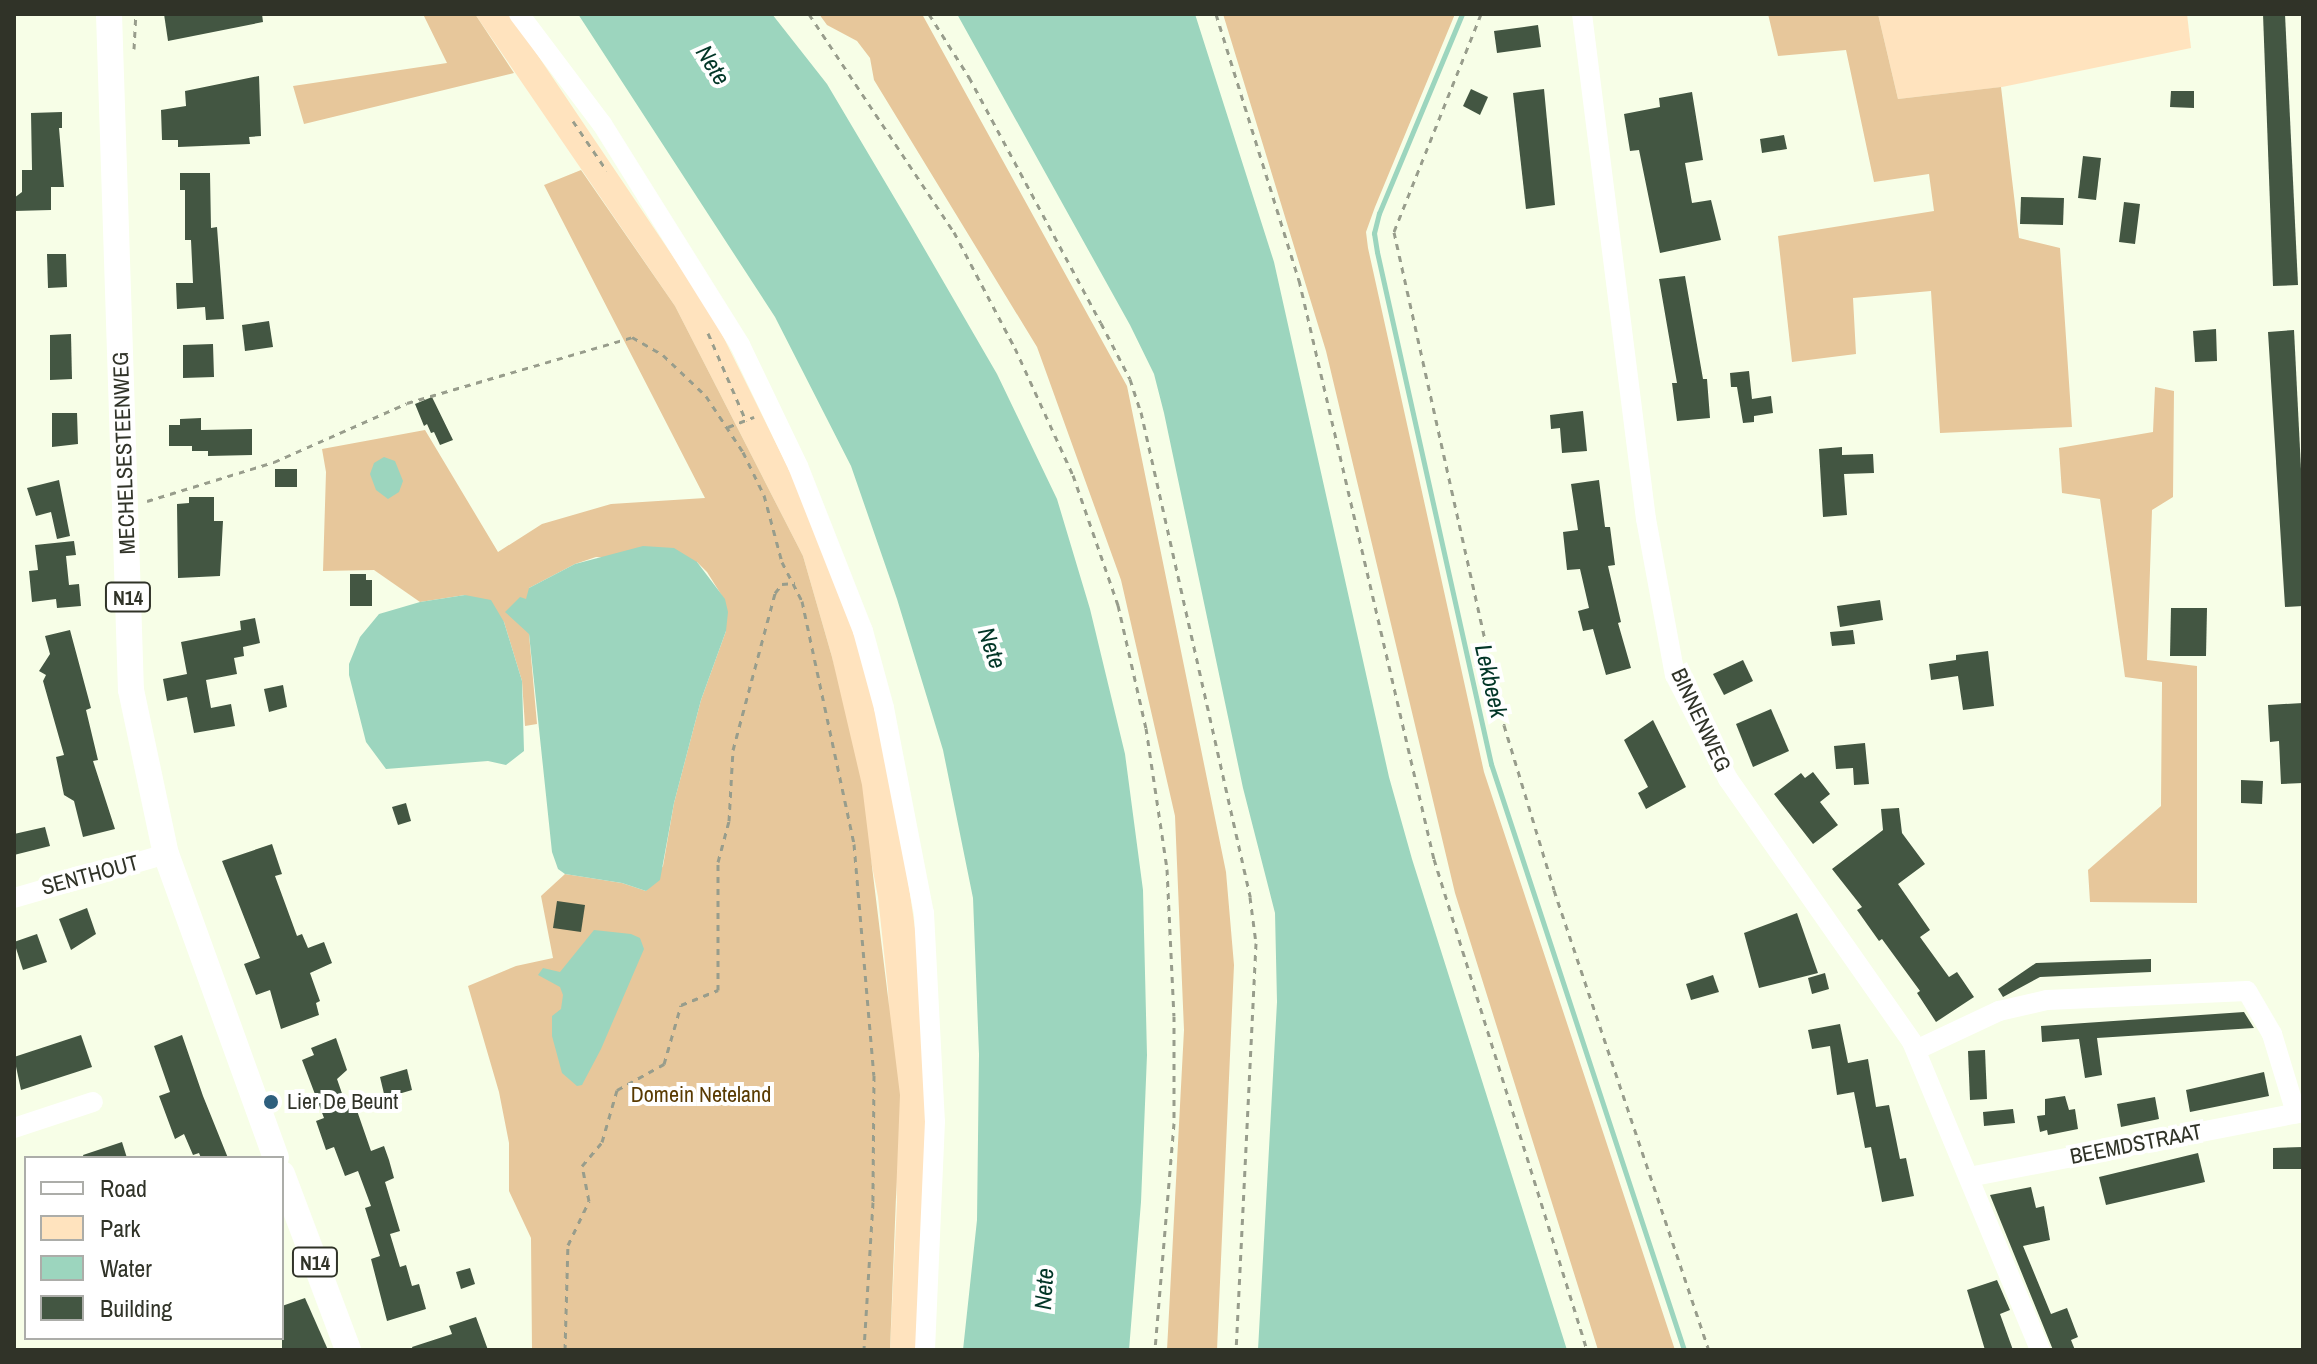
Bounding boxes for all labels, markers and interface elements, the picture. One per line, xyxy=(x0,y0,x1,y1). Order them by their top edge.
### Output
water label: Nete xyxy=(690,40,736,90)
street label: MECHELSESTEENWEG xyxy=(107,351,141,555)
road number: N14 xyxy=(104,581,152,613)
water label: Nete xyxy=(972,624,1012,672)
water label: Lekbeek xyxy=(1469,642,1513,720)
street label: BINNENWEG xyxy=(1666,664,1736,776)
street label: SENTHOUT xyxy=(39,849,141,901)
park label: Domein Neteland xyxy=(631,1082,771,1108)
place label: Lier De Beunt xyxy=(287,1089,398,1115)
marker: Lier De Beunt xyxy=(262,1093,280,1111)
street label: BEEMDSTRAAT xyxy=(2068,1118,2204,1170)
legend xyxy=(24,1156,284,1340)
text: Road xyxy=(100,1172,147,1204)
text: Park xyxy=(100,1212,140,1244)
road number: N14 xyxy=(291,1246,339,1278)
text: Water xyxy=(100,1252,152,1284)
water label: Nete xyxy=(1029,1267,1059,1311)
text: Building xyxy=(100,1292,172,1324)

